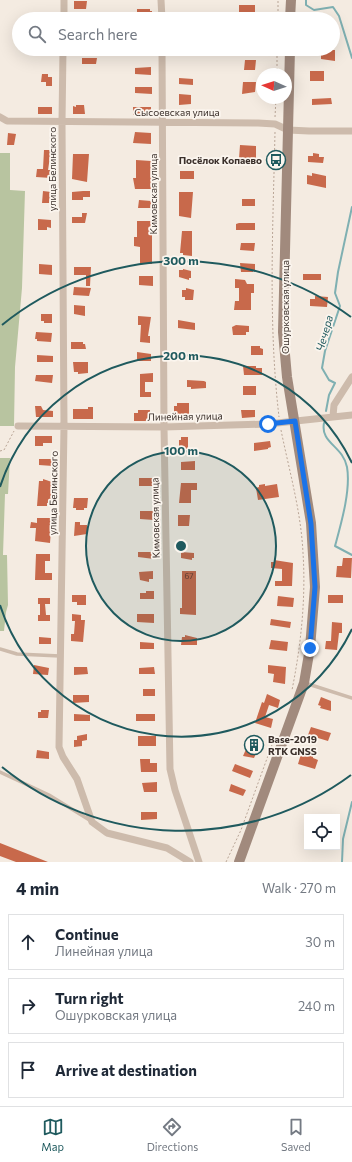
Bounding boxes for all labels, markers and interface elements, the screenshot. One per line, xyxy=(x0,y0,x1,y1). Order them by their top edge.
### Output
search box xyxy=(12,12,340,56)
icon: search xyxy=(26,23,48,45)
text: Search here xyxy=(58,25,137,43)
north arrow xyxy=(256,68,292,104)
street label: Сысоевская улица xyxy=(134,106,220,118)
street label: улица Белинского xyxy=(46,127,58,211)
bus stop icon: Посёлок Копаево xyxy=(265,149,287,171)
street label: Кимовская улица xyxy=(147,154,159,234)
place label: Посёлок Копаево xyxy=(179,154,262,166)
text: 300 m xyxy=(163,253,199,267)
street label: Ошурковская улица xyxy=(279,260,291,354)
water label: Чечера xyxy=(313,313,335,353)
text: 200 m xyxy=(163,348,199,362)
street label: Линейная улица xyxy=(147,409,223,423)
route start xyxy=(259,415,277,433)
text: 100 m xyxy=(164,443,198,457)
street label: улица Белинского xyxy=(46,451,60,535)
street label: Кимовская улица xyxy=(148,477,162,559)
centre of rings xyxy=(174,539,188,553)
house number: 67 xyxy=(184,571,194,581)
route end xyxy=(301,639,319,657)
place label: Base-2019 RTK GNSS xyxy=(268,733,317,757)
building icon: Base-2019 RTK GNSS xyxy=(243,734,265,756)
map controls xyxy=(304,814,340,850)
button: locate xyxy=(304,814,340,850)
text: 4 min xyxy=(16,878,59,899)
text: Walk · 270 m xyxy=(262,880,336,896)
text: Continue xyxy=(55,925,119,943)
icon: ahead xyxy=(17,931,39,953)
text: 30 m xyxy=(305,934,335,950)
text: Линейная улица xyxy=(55,943,153,959)
text: Turn right xyxy=(55,989,124,1007)
icon: right xyxy=(17,995,39,1017)
text: 240 m xyxy=(298,998,335,1014)
text: Ошурковская улица xyxy=(55,1007,177,1023)
icon: arrive xyxy=(17,1059,39,1081)
text: Arrive at destination xyxy=(55,1061,197,1079)
tab: Map xyxy=(41,1116,64,1153)
tab: Directions xyxy=(147,1116,198,1153)
tab: Saved xyxy=(281,1116,311,1153)

